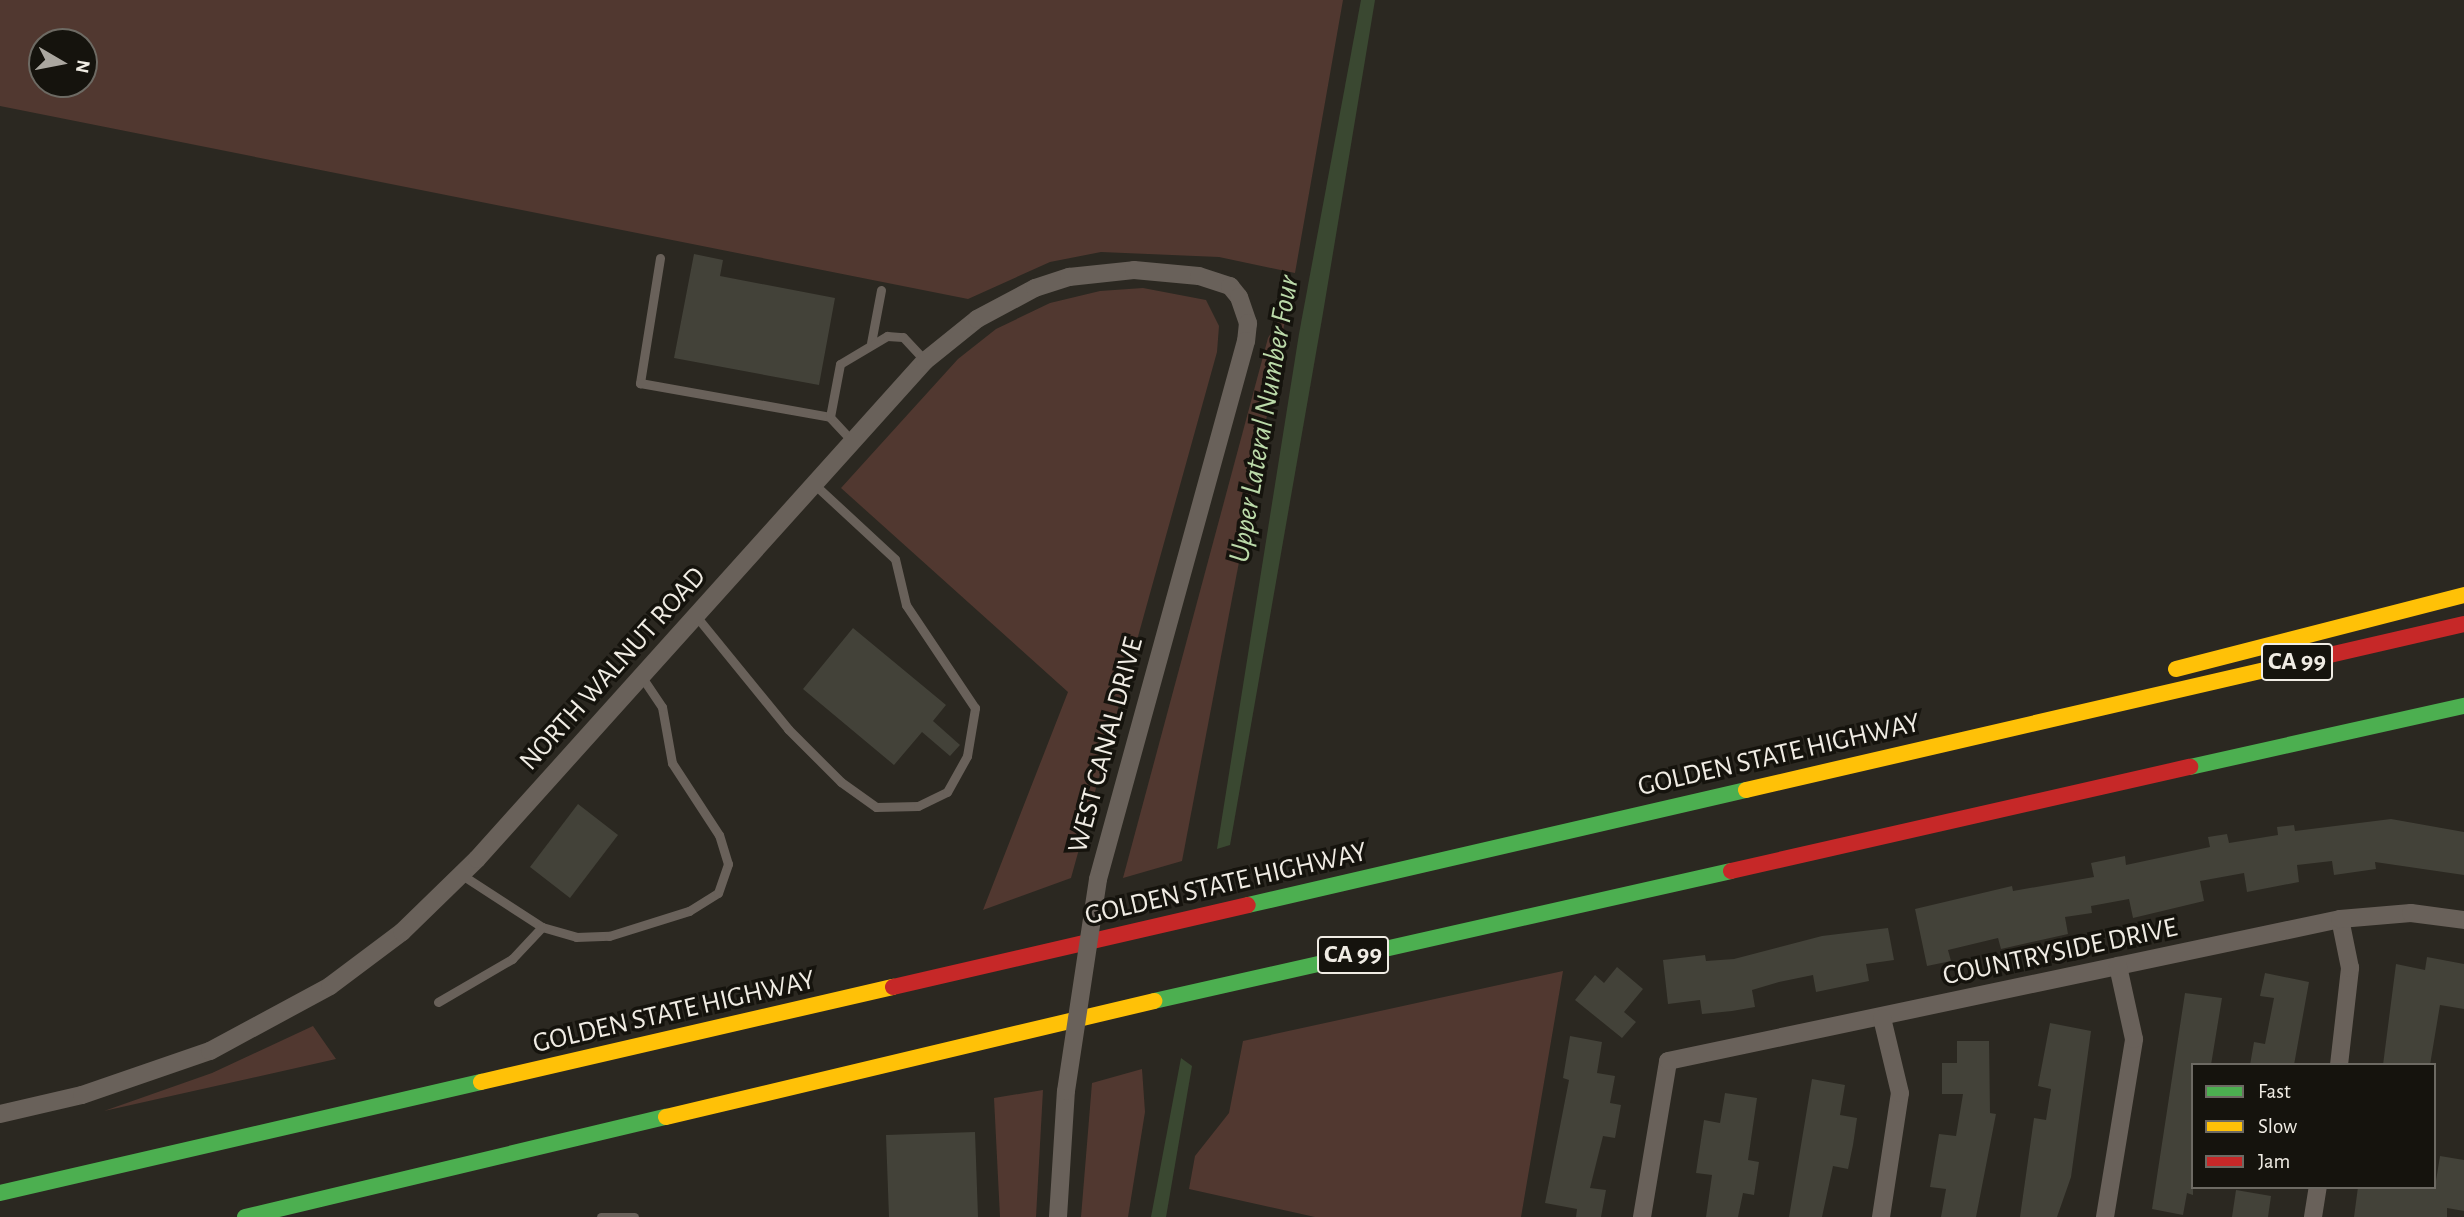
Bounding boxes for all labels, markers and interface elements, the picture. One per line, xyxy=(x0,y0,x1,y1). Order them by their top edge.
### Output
north arrow xyxy=(28,28,98,98)
text: N xyxy=(72,58,93,75)
water label: Upper Lateral Number Four xyxy=(1221,273,1307,565)
street label: NORTH WALNUT ROAD xyxy=(513,560,713,778)
street label: WEST CANAL DRIVE xyxy=(1061,633,1151,857)
road number: CA 99 xyxy=(2260,640,2334,684)
street label: GOLDEN STATE HIGHWAY xyxy=(1635,706,1923,804)
street label: GOLDEN STATE HIGHWAY xyxy=(1082,835,1370,933)
street label: COUNTRYSIDE DRIVE xyxy=(1940,911,2180,993)
road number: CA 99 xyxy=(1316,932,1390,978)
street label: GOLDEN STATE HIGHWAY xyxy=(530,963,818,1061)
legend xyxy=(2191,1063,2436,1189)
text: Fast xyxy=(2258,1081,2291,1102)
text: Slow xyxy=(2258,1116,2297,1137)
text: Jam xyxy=(2258,1151,2290,1172)

